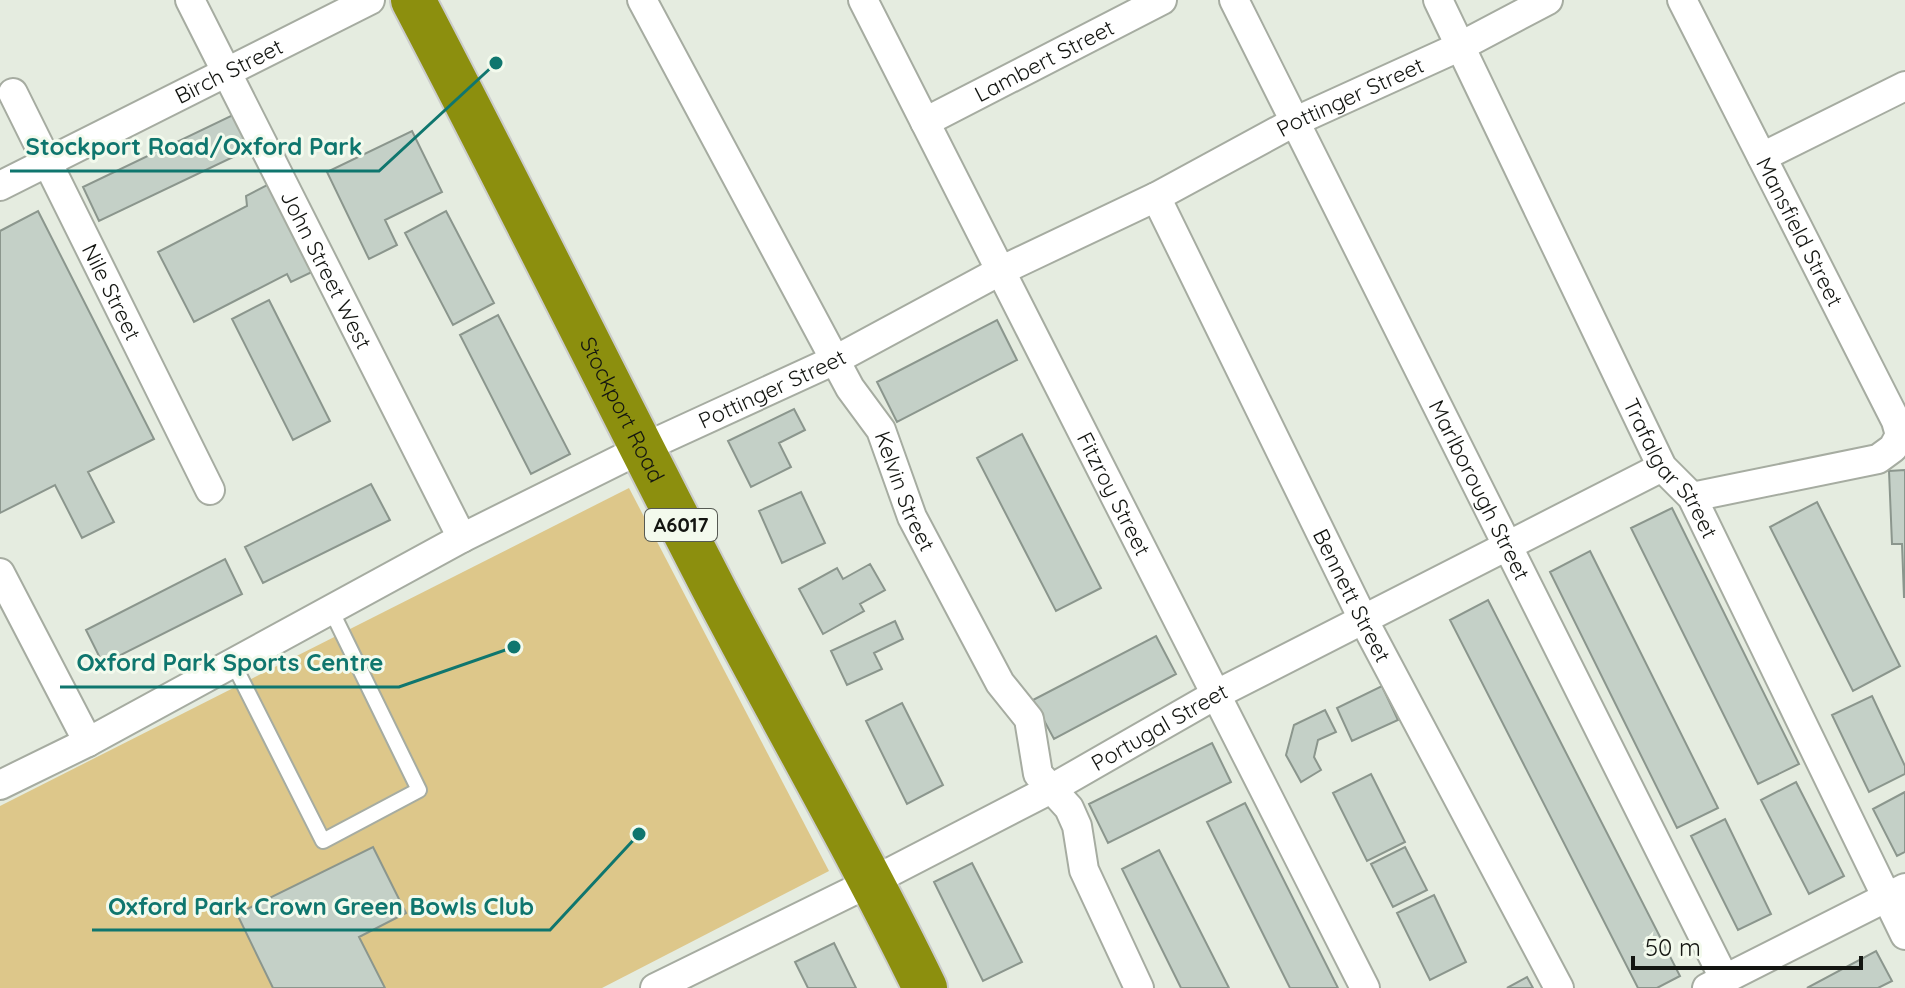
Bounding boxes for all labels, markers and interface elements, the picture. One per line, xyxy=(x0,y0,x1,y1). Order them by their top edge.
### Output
street label: Lambert Street xyxy=(970,13,1119,108)
street label: Birch Street xyxy=(170,32,287,110)
street label: Pottinger Street xyxy=(1272,51,1428,143)
callout: Stockport Road/Oxford Park xyxy=(10,123,379,171)
text: Stockport Road/Oxford Park xyxy=(26,131,362,161)
street label: Mansfield Street xyxy=(1750,152,1849,311)
street label: John Street West xyxy=(274,185,378,354)
street label: Nile Street xyxy=(76,239,147,345)
street label: Stockport Road xyxy=(574,332,671,487)
street label: Pottinger Street xyxy=(694,343,851,435)
street label: Trafalgar Street xyxy=(1617,394,1724,543)
street label: Marlborough Street xyxy=(1423,395,1536,585)
street label: Kelvin Street xyxy=(869,427,941,556)
street label: Fitzroy Street xyxy=(1071,427,1157,561)
road number: A6017 xyxy=(645,509,717,541)
street label: Bennett Street xyxy=(1307,524,1397,667)
callout: Oxford Park Sports Centre xyxy=(60,639,399,687)
text: Oxford Park Sports Centre xyxy=(76,647,384,677)
street label: Portugal Street xyxy=(1086,677,1232,777)
callout: Oxford Park Crown Green Bowls Club xyxy=(92,882,550,930)
text: Oxford Park Crown Green Bowls Club xyxy=(108,891,534,921)
scale bar xyxy=(1633,920,1861,970)
text: 50 m xyxy=(1645,932,1701,962)

